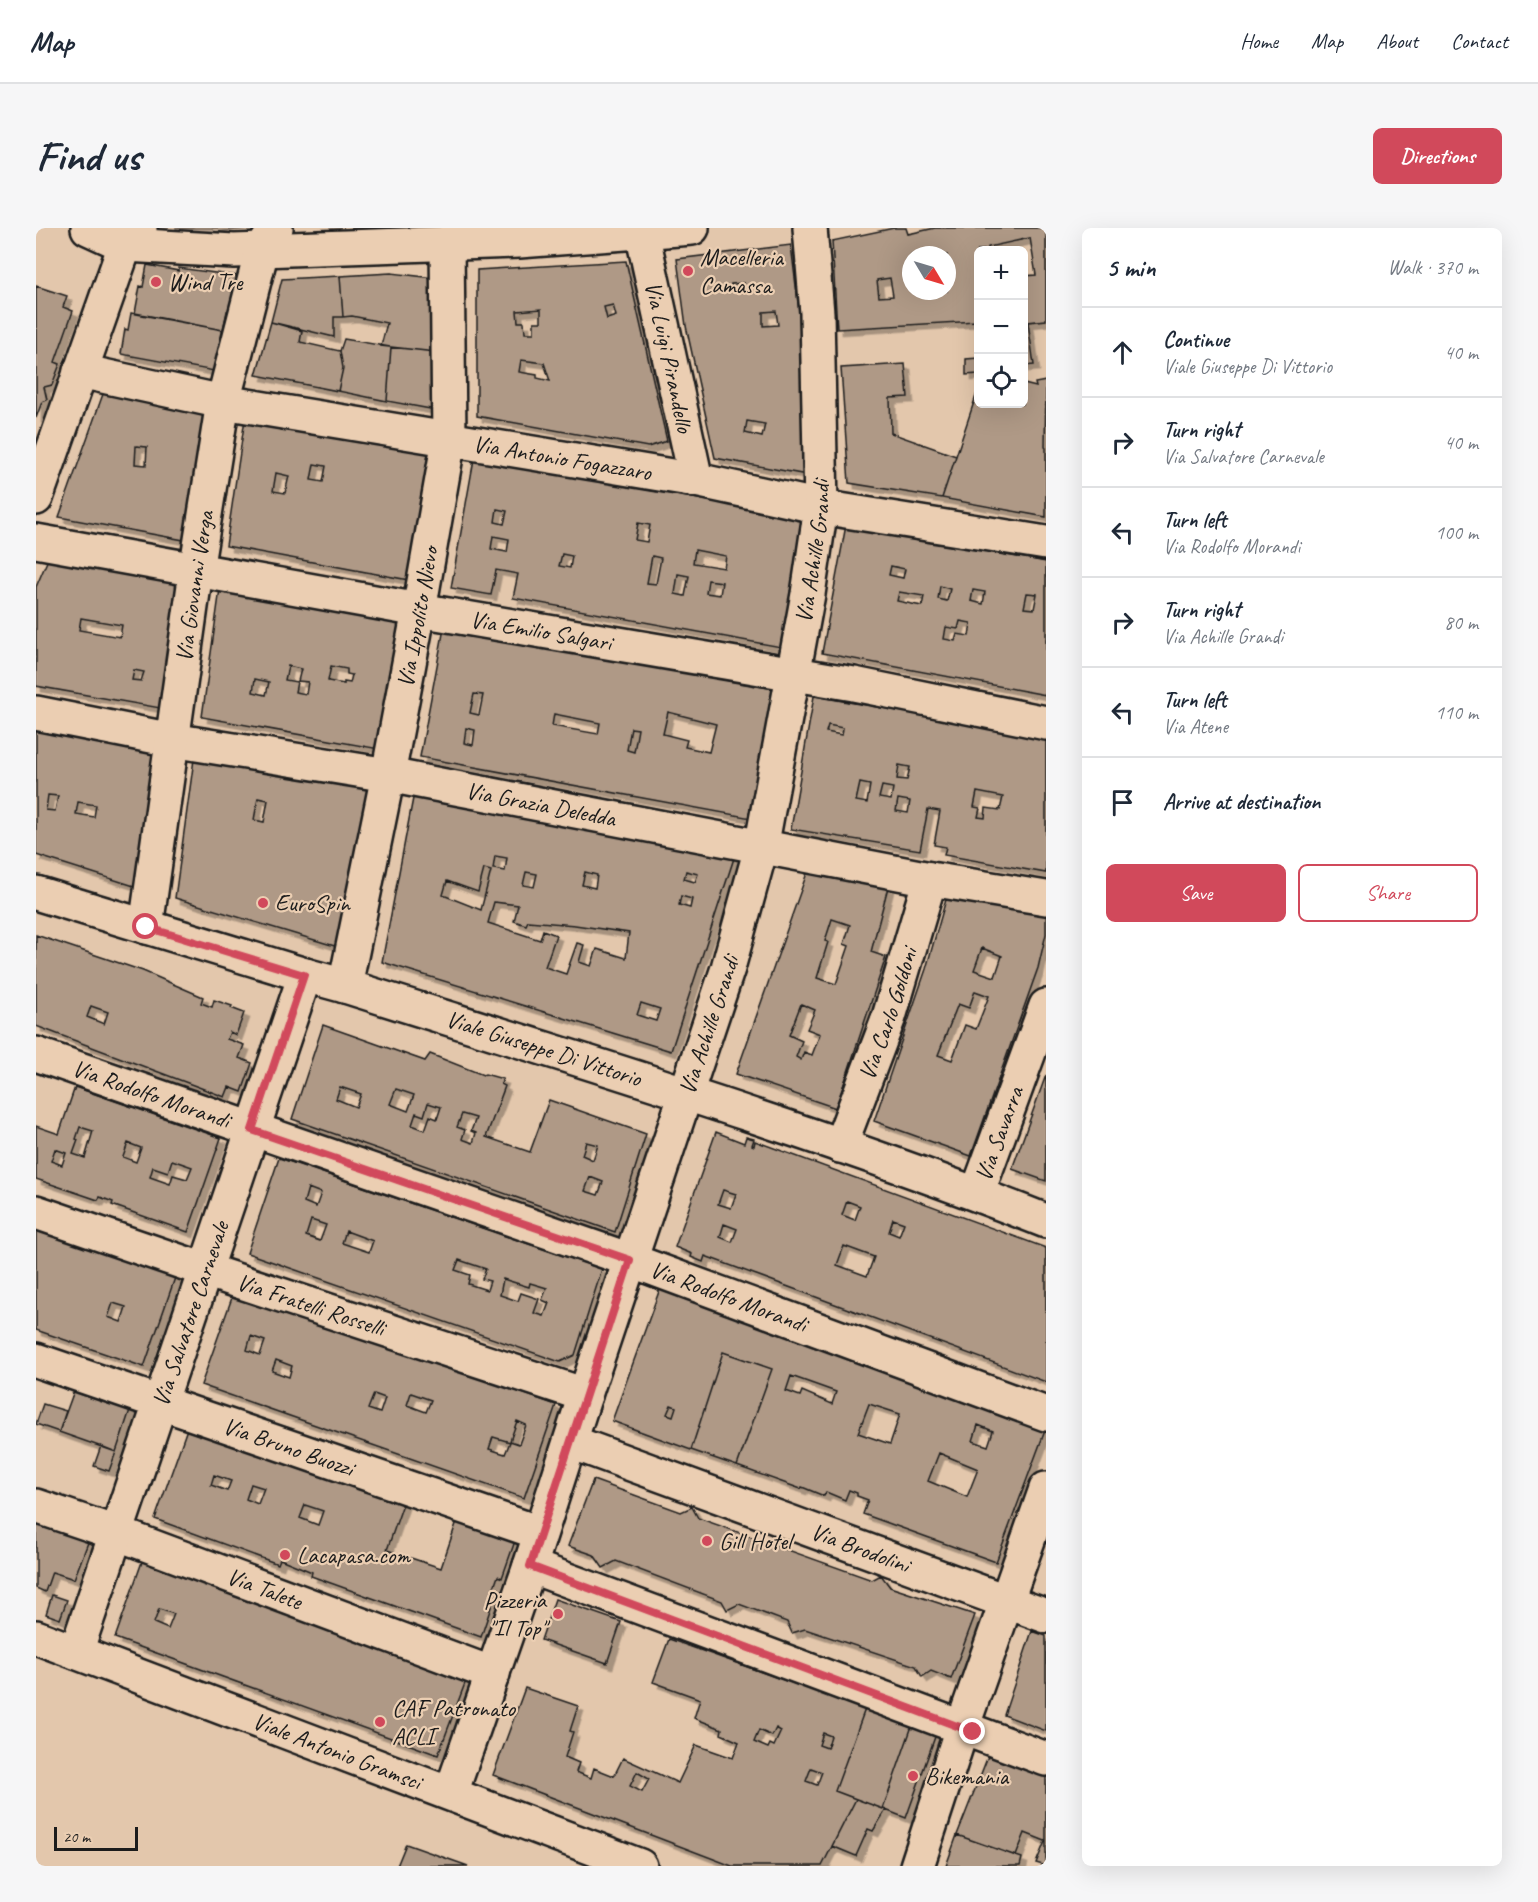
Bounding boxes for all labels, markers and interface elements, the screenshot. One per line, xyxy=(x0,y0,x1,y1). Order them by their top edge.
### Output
text: Map xyxy=(30,24,73,59)
text: Home xyxy=(1240,28,1278,54)
text: Map xyxy=(1311,28,1343,54)
text: About xyxy=(1376,28,1418,54)
text: Contact xyxy=(1451,28,1508,54)
button: Directions xyxy=(1373,128,1502,184)
text: Find us xyxy=(36,130,141,183)
place label: Macelleria Camassa xyxy=(700,242,784,300)
north arrow xyxy=(902,246,956,300)
map controls xyxy=(974,246,1028,408)
button: + xyxy=(974,246,1028,300)
text: 5 min xyxy=(1106,251,1155,284)
text: Walk · 370 m xyxy=(1388,255,1478,280)
marker: Macelleria Camassa xyxy=(681,264,695,278)
place label: Wind Tre xyxy=(168,267,244,297)
marker: Wind Tre xyxy=(149,275,163,289)
street label: Via Luigi Pirandello xyxy=(638,279,701,437)
button: − xyxy=(974,300,1028,354)
text: Continue xyxy=(1163,326,1229,354)
icon: ahead xyxy=(1106,336,1139,369)
text: 40 m xyxy=(1444,340,1478,365)
button: locate xyxy=(974,354,1028,408)
text: Viale Giuseppe Di Vittorio xyxy=(1163,354,1332,379)
text: Turn right xyxy=(1163,416,1240,444)
icon: right xyxy=(1106,426,1139,459)
street label: Via Antonio Fogazzaro xyxy=(471,428,655,488)
text: 40 m xyxy=(1444,430,1478,455)
text: Via Salvatore Carnevale xyxy=(1163,444,1324,469)
street label: Via Achille Grandi xyxy=(788,476,836,625)
text: Turn left xyxy=(1163,506,1227,534)
street label: Via Giovanni Verga xyxy=(168,508,221,664)
icon: left xyxy=(1106,516,1139,549)
text: 100 m xyxy=(1435,520,1478,545)
text: Via Rodolfo Morandi xyxy=(1163,534,1300,559)
street label: Via Ippolito Nievo xyxy=(390,542,445,690)
text: Turn right xyxy=(1163,596,1240,624)
street label: Via Emilio Salgari xyxy=(468,604,617,658)
icon: right xyxy=(1106,606,1139,639)
text: 80 m xyxy=(1444,610,1478,635)
text: Via Achille Grandi xyxy=(1163,624,1283,649)
text: Turn left xyxy=(1163,686,1227,714)
icon: left xyxy=(1106,696,1139,729)
text: 110 m xyxy=(1435,700,1478,725)
text: Via Atene xyxy=(1163,714,1228,739)
street label: Via Grazia Deledda xyxy=(463,775,619,834)
icon: arrive xyxy=(1106,786,1139,819)
text: Arrive at destination xyxy=(1163,788,1320,816)
button: Save xyxy=(1106,864,1286,922)
button: Share xyxy=(1298,864,1478,922)
place label: EuroSpin xyxy=(275,888,351,918)
marker: EuroSpin xyxy=(256,896,270,910)
route start xyxy=(132,913,158,939)
street label: Via Carlo Goldoni xyxy=(852,941,925,1084)
street label: Via Achille Grandi xyxy=(672,949,747,1098)
street label: Viale Giuseppe Di Vittorio xyxy=(442,1004,647,1094)
street label: Via Rodolfo Morandi xyxy=(68,1053,236,1136)
street label: Via Savarra xyxy=(968,1081,1031,1185)
street label: Via Salvatore Carnevale xyxy=(145,1215,236,1410)
street label: Via Rodolfo Morandi xyxy=(646,1254,814,1340)
street label: Via Fratelli Rosselli xyxy=(233,1267,391,1344)
street label: Via Bruno Buozzi xyxy=(219,1410,360,1484)
street label: Via Brodolini xyxy=(807,1516,917,1581)
place label: Gill Hotel xyxy=(719,1526,795,1556)
marker: Gill Hotel xyxy=(700,1534,714,1548)
place label: Lacapasa.com xyxy=(297,1540,411,1570)
marker: Lacapasa.com xyxy=(278,1548,292,1562)
street label: Via Talete xyxy=(223,1561,308,1617)
place label: Pizzeria "Il Top" xyxy=(484,1585,551,1643)
marker: Pizzeria "Il Top" xyxy=(551,1607,565,1621)
place label: CAF Patronato ACLI xyxy=(392,1693,517,1751)
street label: Viale Antonio Gramsci xyxy=(249,1706,428,1798)
marker: CAF Patronato ACLI xyxy=(373,1715,387,1729)
route end xyxy=(959,1718,985,1744)
place label: Bikemania xyxy=(925,1761,1010,1791)
marker: Bikemania xyxy=(906,1769,920,1783)
scale bar xyxy=(54,1824,138,1852)
text: 20 m xyxy=(63,1827,90,1847)

